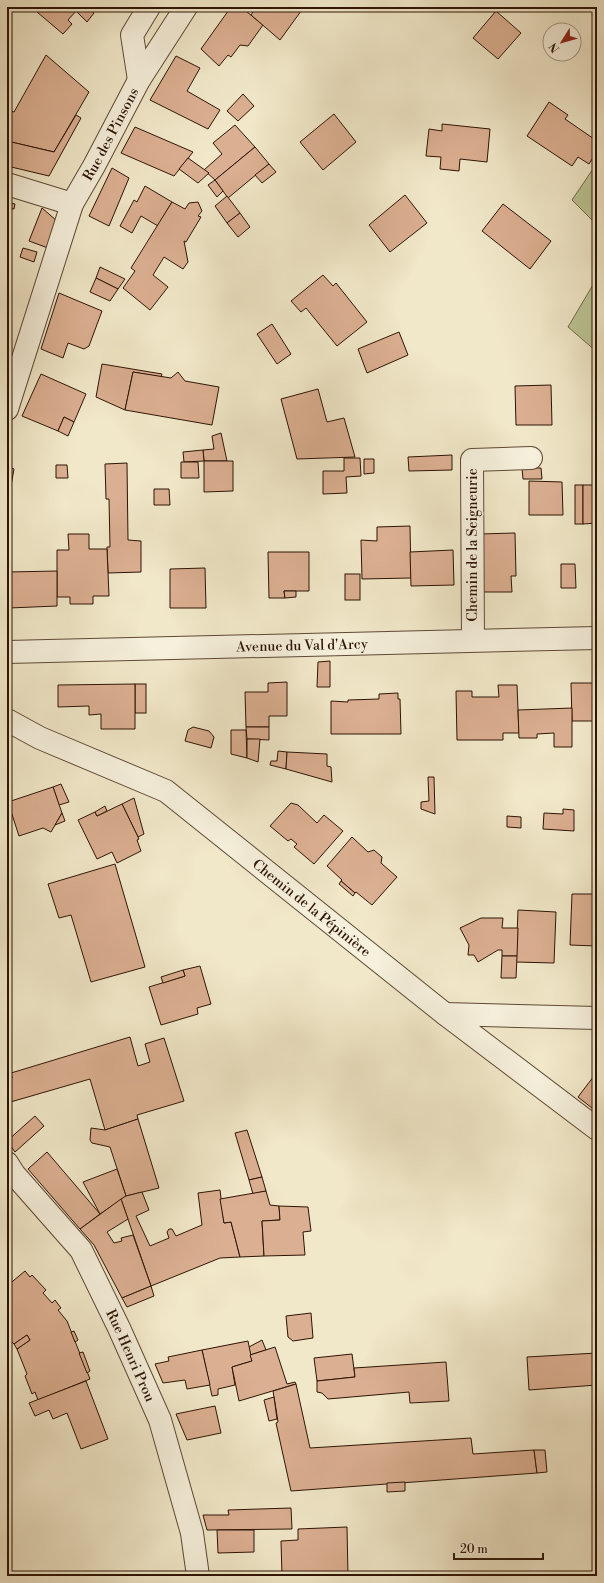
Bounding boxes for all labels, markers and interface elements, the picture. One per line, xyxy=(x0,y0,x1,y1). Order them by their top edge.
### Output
north arrow xyxy=(542,22,582,62)
text: N xyxy=(546,39,563,55)
street label: Rue des Pinsons xyxy=(79,85,143,184)
street label: Chemin de la Seigneurie xyxy=(464,468,482,622)
street label: Avenue du Val d'Arcy xyxy=(235,635,368,657)
street label: Chemin de la Pépinière xyxy=(248,855,374,961)
street label: Rue Henri Prou xyxy=(101,1307,159,1405)
scale bar xyxy=(454,1535,543,1561)
text: 20 m xyxy=(460,1542,488,1557)

